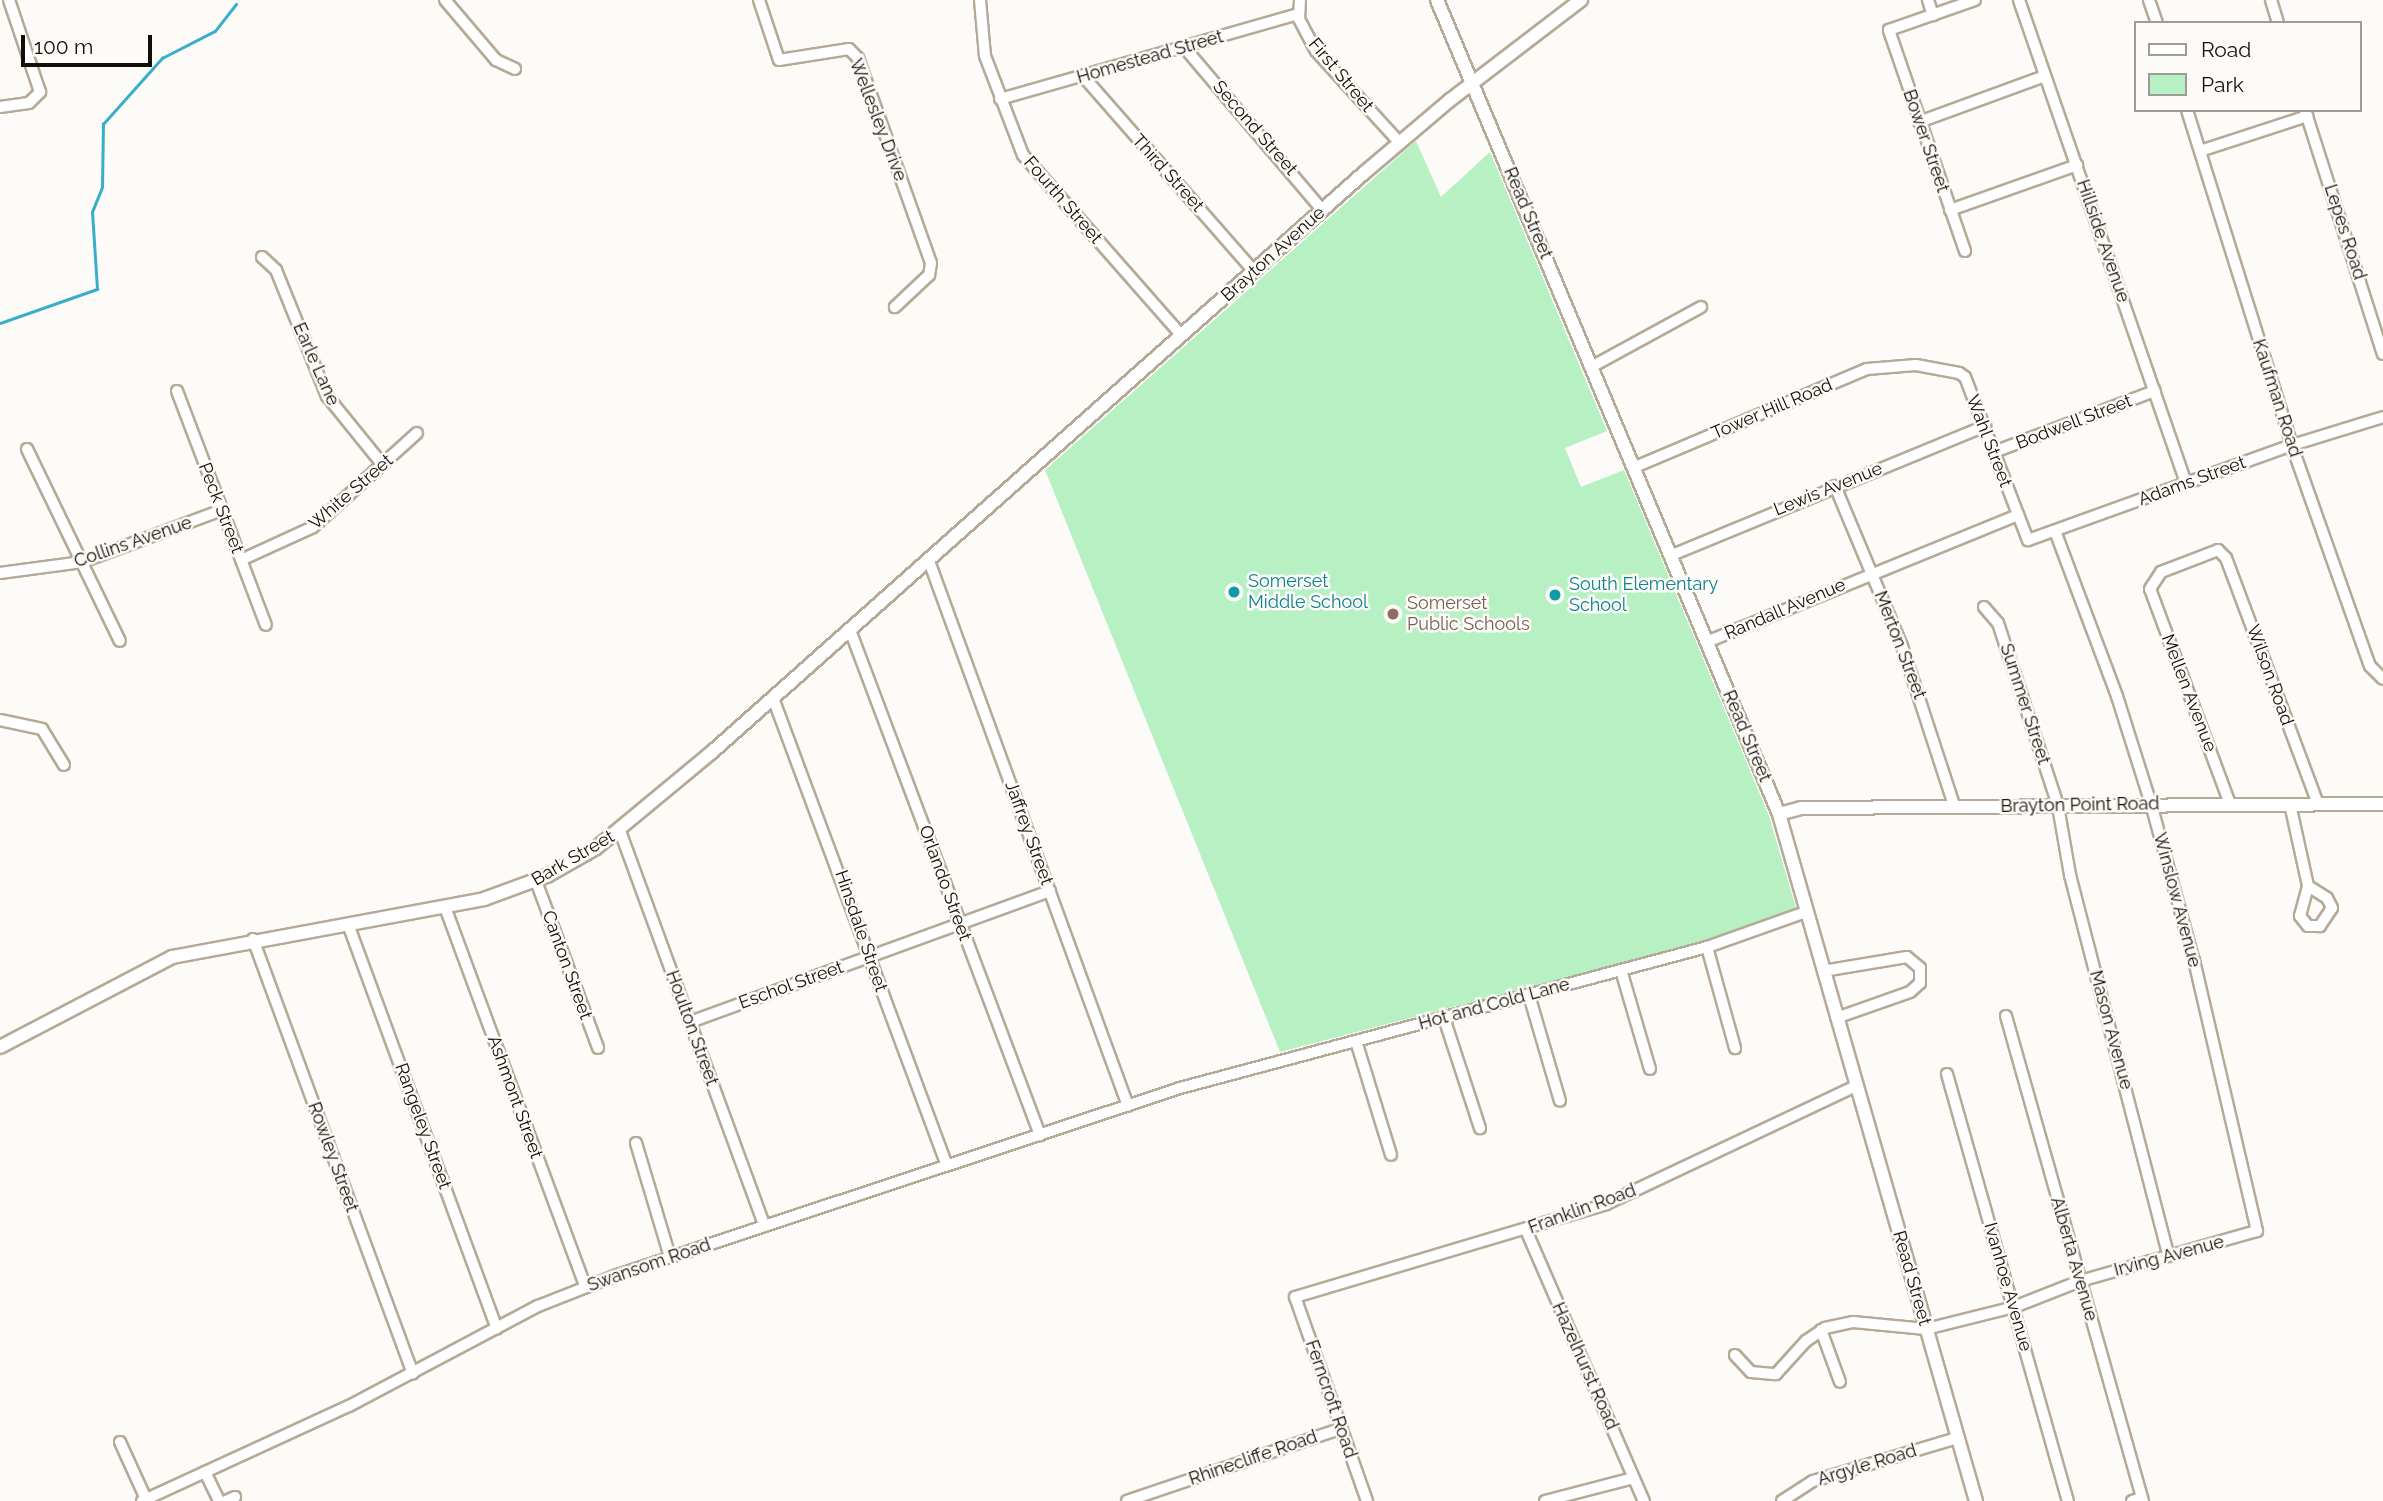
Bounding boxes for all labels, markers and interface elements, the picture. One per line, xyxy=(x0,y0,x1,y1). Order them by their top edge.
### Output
scale bar xyxy=(24,21,156,65)
legend xyxy=(2134,21,2362,112)
street label: Homestead Street xyxy=(1074,26,1226,88)
text: 100 m xyxy=(34,34,93,59)
street label: First Street xyxy=(1304,34,1378,116)
text: Road xyxy=(2201,37,2251,62)
street label: Wellesley Drive xyxy=(845,56,911,184)
text: Park xyxy=(2201,72,2244,97)
street label: Second Street xyxy=(1208,76,1302,180)
street label: Bower Street xyxy=(1898,86,1954,196)
street label: Third Street xyxy=(1127,130,1209,216)
street label: Fourth Street xyxy=(1019,152,1107,248)
street label: Read Street xyxy=(1499,164,1557,262)
street label: Hillside Avenue xyxy=(2072,176,2134,306)
street label: Lepes Road xyxy=(2319,182,2371,282)
street label: Brayton Avenue xyxy=(1217,202,1329,306)
street label: Earle Lane xyxy=(288,319,344,409)
street label: Kaufman Road xyxy=(2248,336,2306,460)
street label: Tower Hill Road xyxy=(1708,374,1836,444)
street label: Bodwell Street xyxy=(2013,390,2135,454)
street label: Wahl Street xyxy=(1961,392,2017,490)
street label: White Street xyxy=(305,450,397,534)
street label: Adams Street xyxy=(2135,452,2249,510)
street label: Lewis Avenue xyxy=(1770,457,1886,521)
street label: Peck Street xyxy=(194,460,248,556)
street label: Collins Avenue xyxy=(71,512,195,572)
place label: Somerset Middle School xyxy=(1248,571,1368,614)
place label: South Elementary School xyxy=(1569,574,1718,616)
street label: Randall Avenue xyxy=(1721,574,1849,644)
marker: Somerset Middle School xyxy=(1226,584,1242,600)
marker: South Elementary School xyxy=(1547,587,1563,603)
street label: Merton Street xyxy=(1869,588,1931,702)
place label: Somerset Public Schools xyxy=(1407,593,1530,636)
marker: Somerset Public Schools xyxy=(1385,606,1401,622)
street label: Wilson Road xyxy=(2242,622,2298,728)
street label: Mellen Avenue xyxy=(2157,631,2221,755)
street label: Summer Street xyxy=(1995,641,2055,767)
street label: Read Street xyxy=(1718,687,1776,785)
street label: Jaffrey Street xyxy=(1000,778,1058,888)
street label: Brayton Point Road xyxy=(2000,793,2160,817)
street label: Orlando Street xyxy=(914,822,976,944)
street label: Bark Street xyxy=(528,826,618,890)
street label: Winslow Avenue xyxy=(2149,830,2205,970)
street label: Hinsdale Street xyxy=(830,867,892,995)
street label: Canton Street xyxy=(537,908,597,1022)
street label: Eschol Street xyxy=(736,956,846,1014)
street label: Houlton Street xyxy=(661,967,723,1089)
street label: Mason Avenue xyxy=(2085,968,2137,1092)
street label: Hot and Cold Lane xyxy=(1416,973,1572,1035)
street label: Ashmont Street xyxy=(483,1033,547,1161)
street label: Rangeley Street xyxy=(390,1060,456,1192)
street label: Rowley Street xyxy=(303,1099,363,1215)
street label: Franklin Road xyxy=(1525,1180,1639,1238)
street label: Alberta Avenue xyxy=(2046,1194,2102,1324)
street label: Ivanhoe Avenue xyxy=(1979,1220,2037,1354)
street label: Read Street xyxy=(1888,1228,1936,1328)
street label: Irving Avenue xyxy=(2111,1231,2227,1281)
street label: Swansom Road xyxy=(584,1234,714,1296)
street label: Hazelhurst Road xyxy=(1547,1299,1623,1433)
street label: Ferncroft Road xyxy=(1301,1337,1361,1461)
street label: Rhinecliffe Road xyxy=(1186,1426,1320,1490)
street label: Argyle Road xyxy=(1815,1440,1919,1490)

